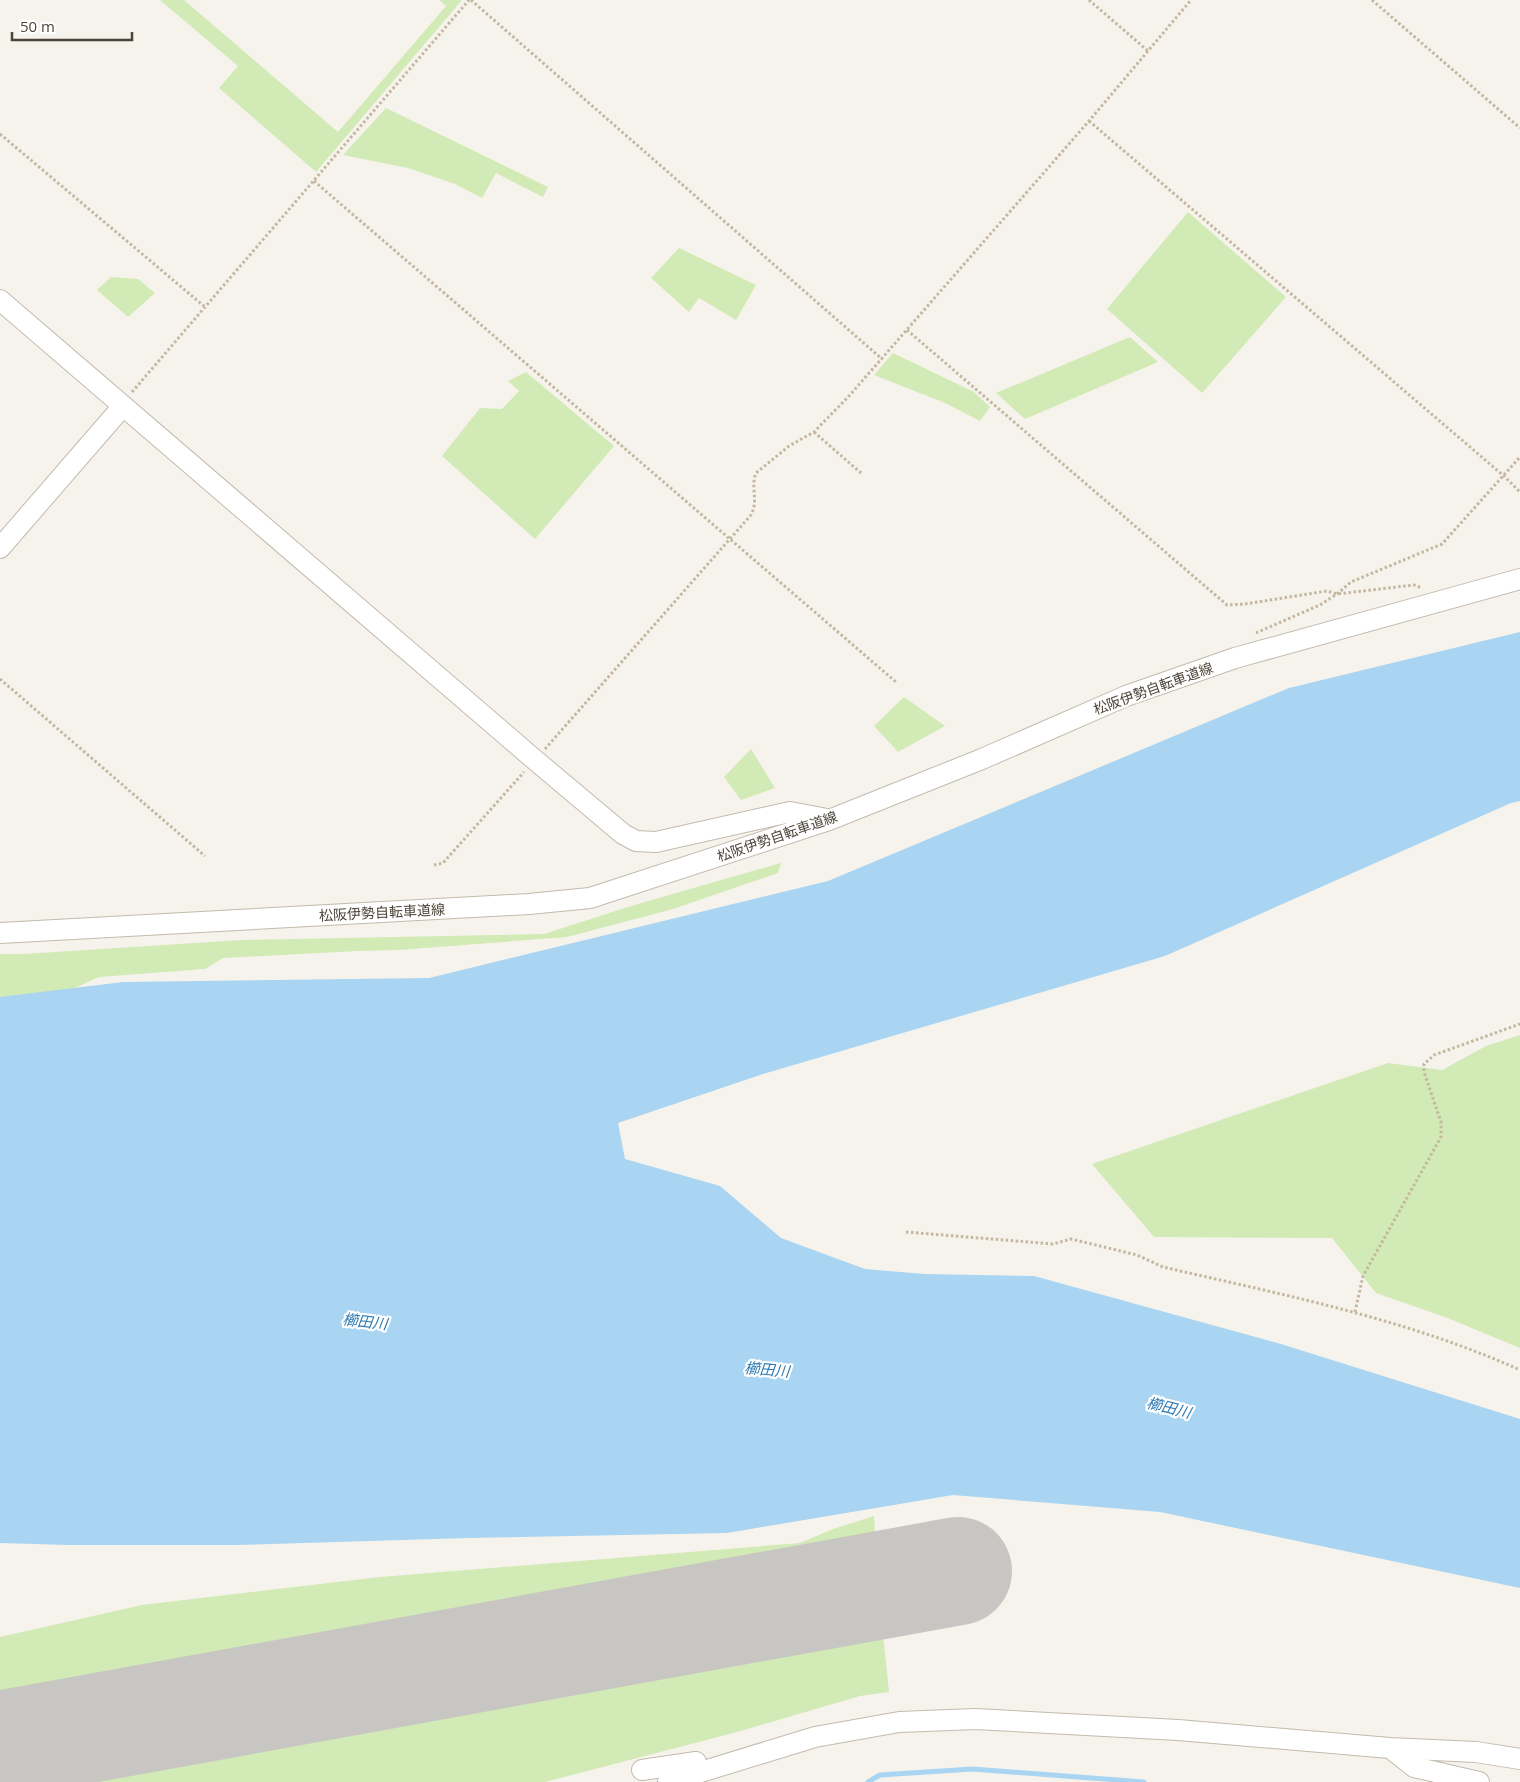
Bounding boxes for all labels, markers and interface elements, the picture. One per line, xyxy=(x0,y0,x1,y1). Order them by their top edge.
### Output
scale bar xyxy=(12,10,132,42)
text: 50 m xyxy=(20,16,55,36)
street label: 松阪伊勢自転車道線 xyxy=(1091,658,1215,718)
street label: 松阪伊勢自転車道線 xyxy=(714,807,840,865)
street label: 松阪伊勢自転車道線 xyxy=(319,899,445,925)
water label: 櫛田川 xyxy=(341,1308,391,1334)
water label: 櫛田川 xyxy=(744,1357,792,1381)
water label: 櫛田川 xyxy=(1145,1392,1195,1423)

